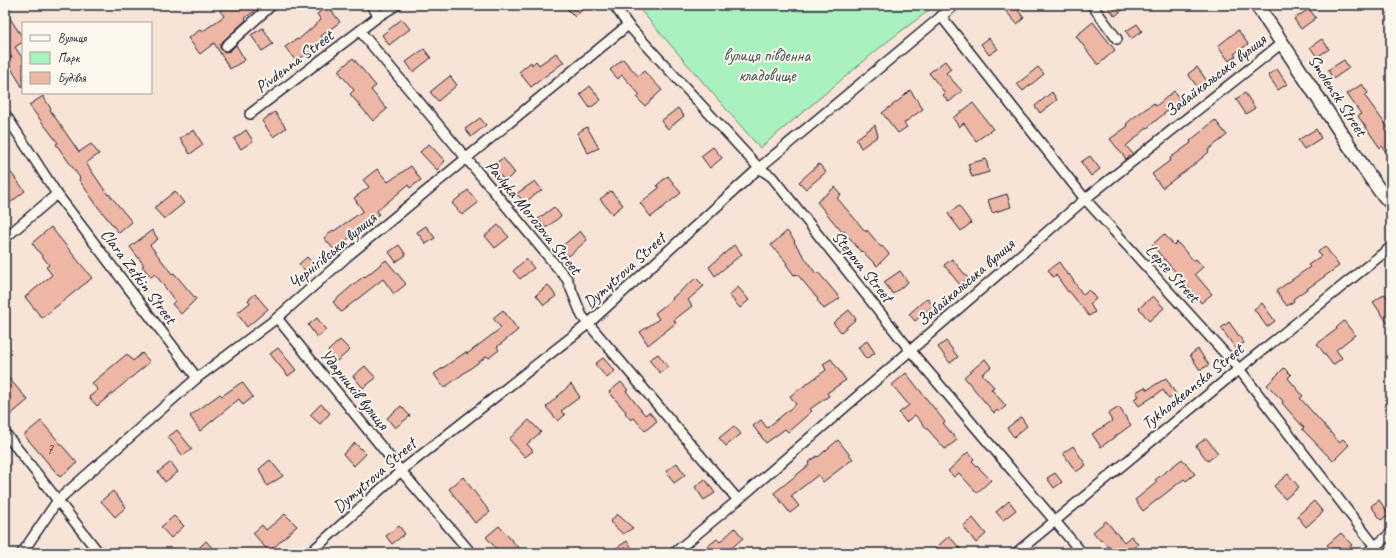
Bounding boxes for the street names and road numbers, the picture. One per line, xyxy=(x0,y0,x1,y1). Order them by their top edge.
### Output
street label: Pivdenna Street xyxy=(251,24,339,98)
street label: Забайкальська вулиця xyxy=(1161,28,1271,121)
street label: Smolensk Street xyxy=(1303,51,1373,142)
street label: Pavlyka Morozova Street xyxy=(481,156,588,280)
street label: Чернігівська вулиця xyxy=(284,207,381,293)
street label: Clara Zetkin Street xyxy=(96,225,183,330)
street label: Dymytrova Street xyxy=(579,226,672,313)
street label: Stepova Street xyxy=(827,226,899,308)
street label: Забайкальська вулиця xyxy=(912,233,1020,330)
street label: Lepse Street xyxy=(1141,240,1206,309)
street label: Tykhookeanska Street xyxy=(1137,337,1249,434)
street label: Ударників вулиця xyxy=(316,345,394,435)
street label: Dymytrova Street xyxy=(328,432,422,517)

